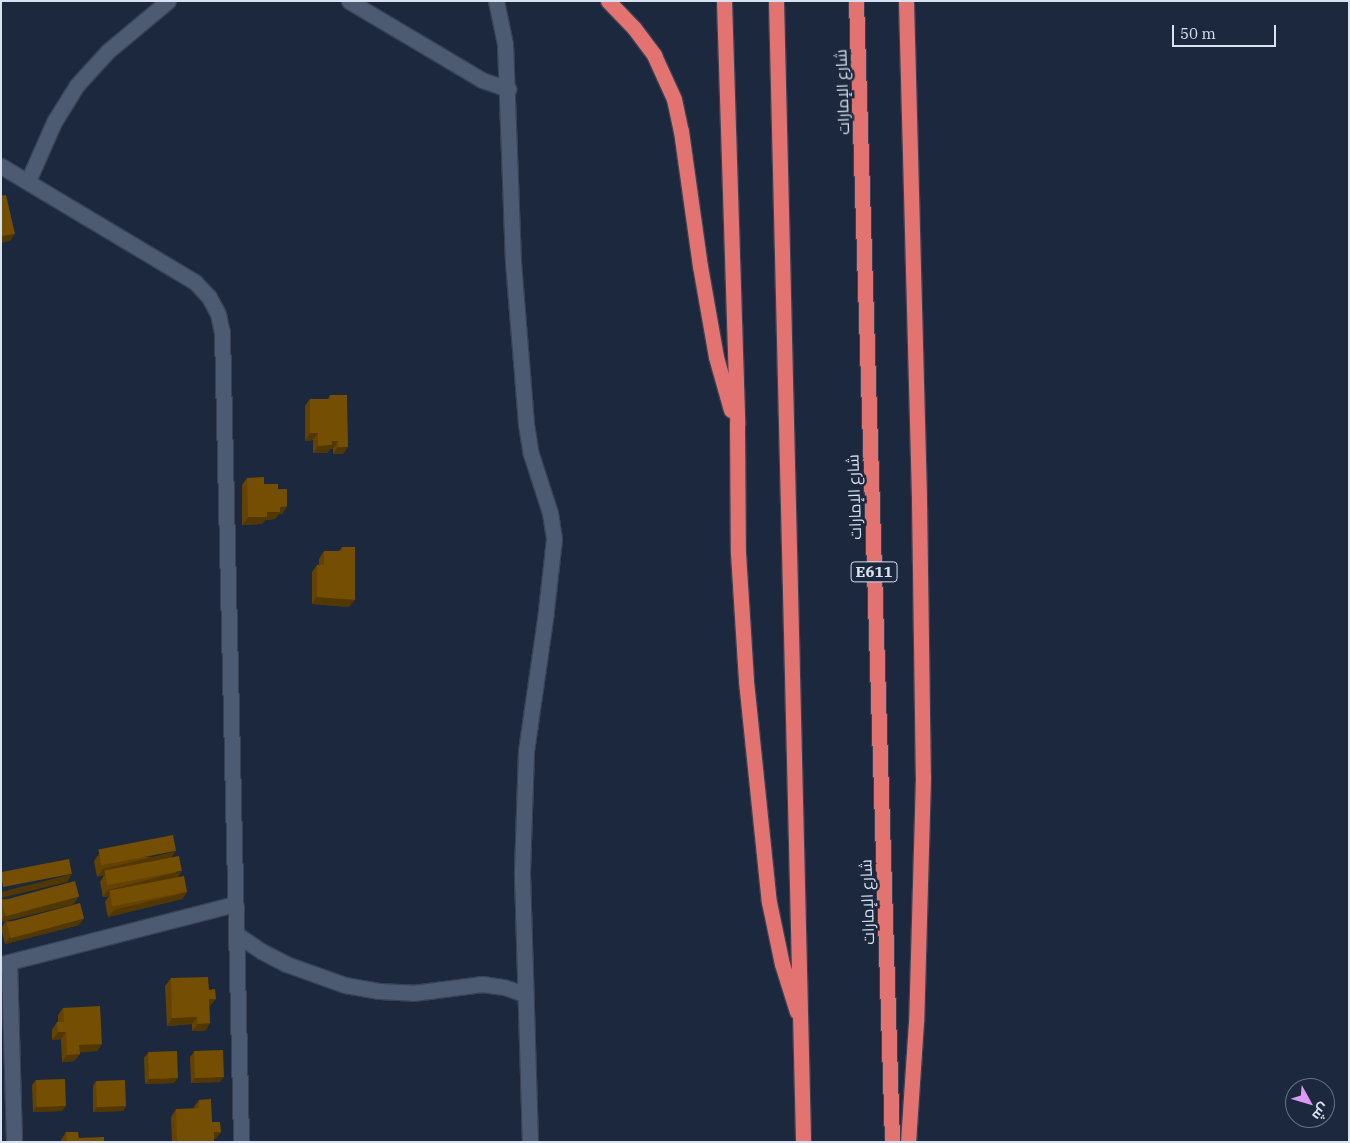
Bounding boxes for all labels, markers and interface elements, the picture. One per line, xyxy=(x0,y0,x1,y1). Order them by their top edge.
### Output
scale bar xyxy=(1175,15,1279,47)
text: 50 m xyxy=(1180,24,1216,43)
street label: شارع الإمارات xyxy=(831,49,853,135)
street label: شارع الإمارات xyxy=(843,454,865,540)
road number: E611 xyxy=(850,560,898,584)
street label: شارع الإمارات xyxy=(856,859,878,945)
north arrow xyxy=(1285,1078,1335,1128)
text: ش xyxy=(1308,1099,1334,1124)

